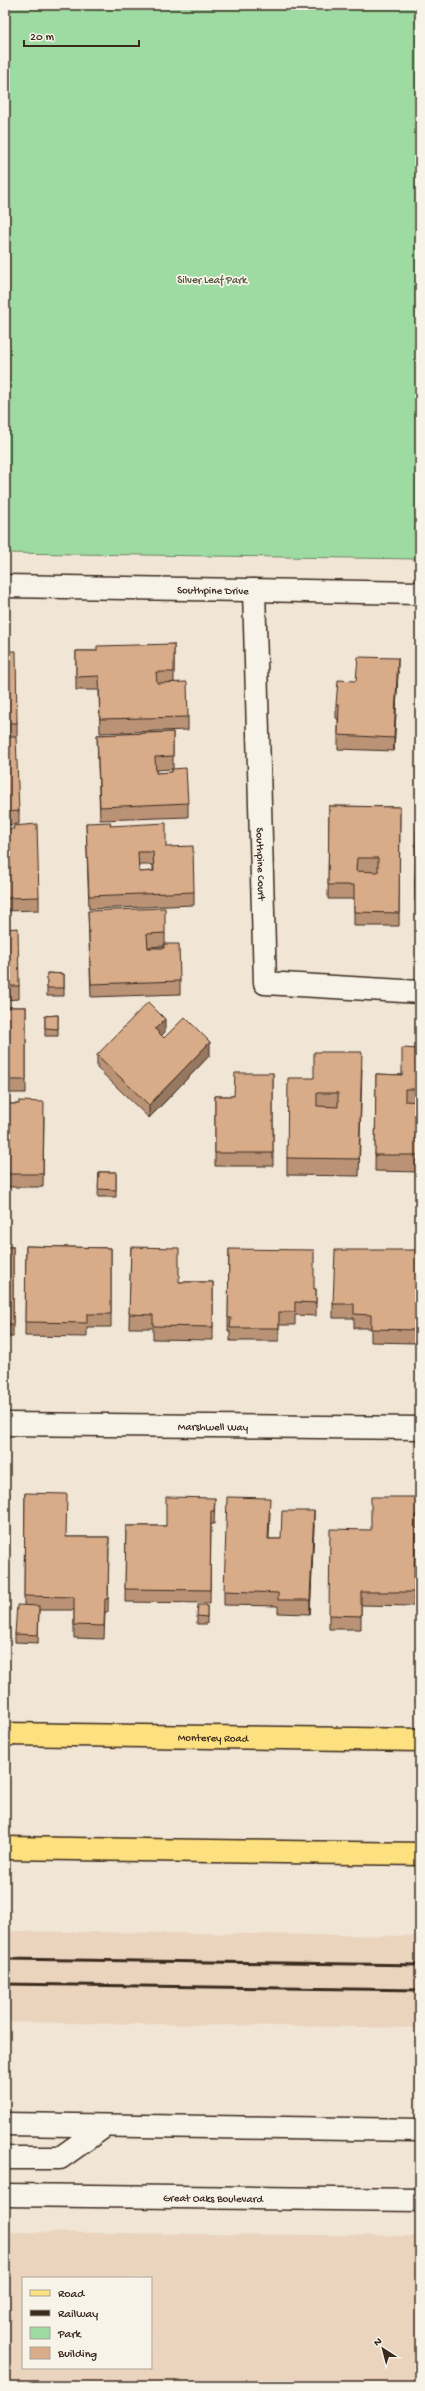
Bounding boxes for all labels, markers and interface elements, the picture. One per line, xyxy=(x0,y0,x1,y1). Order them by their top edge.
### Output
scale bar xyxy=(24,22,139,48)
text: 20 m xyxy=(30,31,55,45)
park label: Silver Leaf Park xyxy=(177,274,248,287)
street label: Southpine Drive xyxy=(177,585,249,598)
street label: Southpine Court xyxy=(253,827,267,902)
street label: Marshwell Way xyxy=(178,1422,249,1434)
street label: Monterey Road xyxy=(178,1732,250,1746)
street label: Great Oaks Boulevard xyxy=(163,2193,265,2206)
legend xyxy=(22,2277,152,2369)
text: Road xyxy=(58,2288,85,2302)
text: Railway xyxy=(58,2308,98,2322)
text: Park xyxy=(57,2328,83,2342)
north arrow xyxy=(363,2329,403,2369)
text: N xyxy=(372,2336,385,2349)
text: Building xyxy=(57,2348,97,2362)

